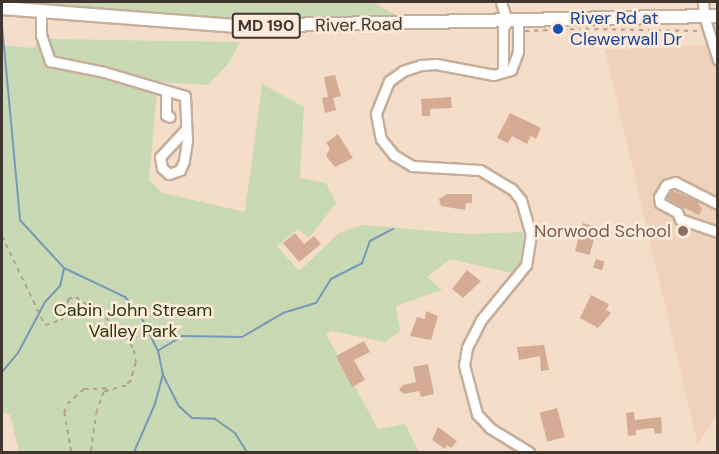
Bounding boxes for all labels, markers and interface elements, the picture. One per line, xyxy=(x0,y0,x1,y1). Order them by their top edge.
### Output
place label: River Rd at Clewerwall Dr xyxy=(570,8,682,50)
road number: MD 190 xyxy=(232,13,300,39)
street label: River Road xyxy=(315,13,403,37)
marker: River Rd at Clewerwall Dr xyxy=(551,22,565,36)
place label: Norwood School xyxy=(534,220,671,242)
marker: Norwood School xyxy=(676,224,690,238)
park label: Cabin John Stream Valley Park xyxy=(54,300,212,342)

